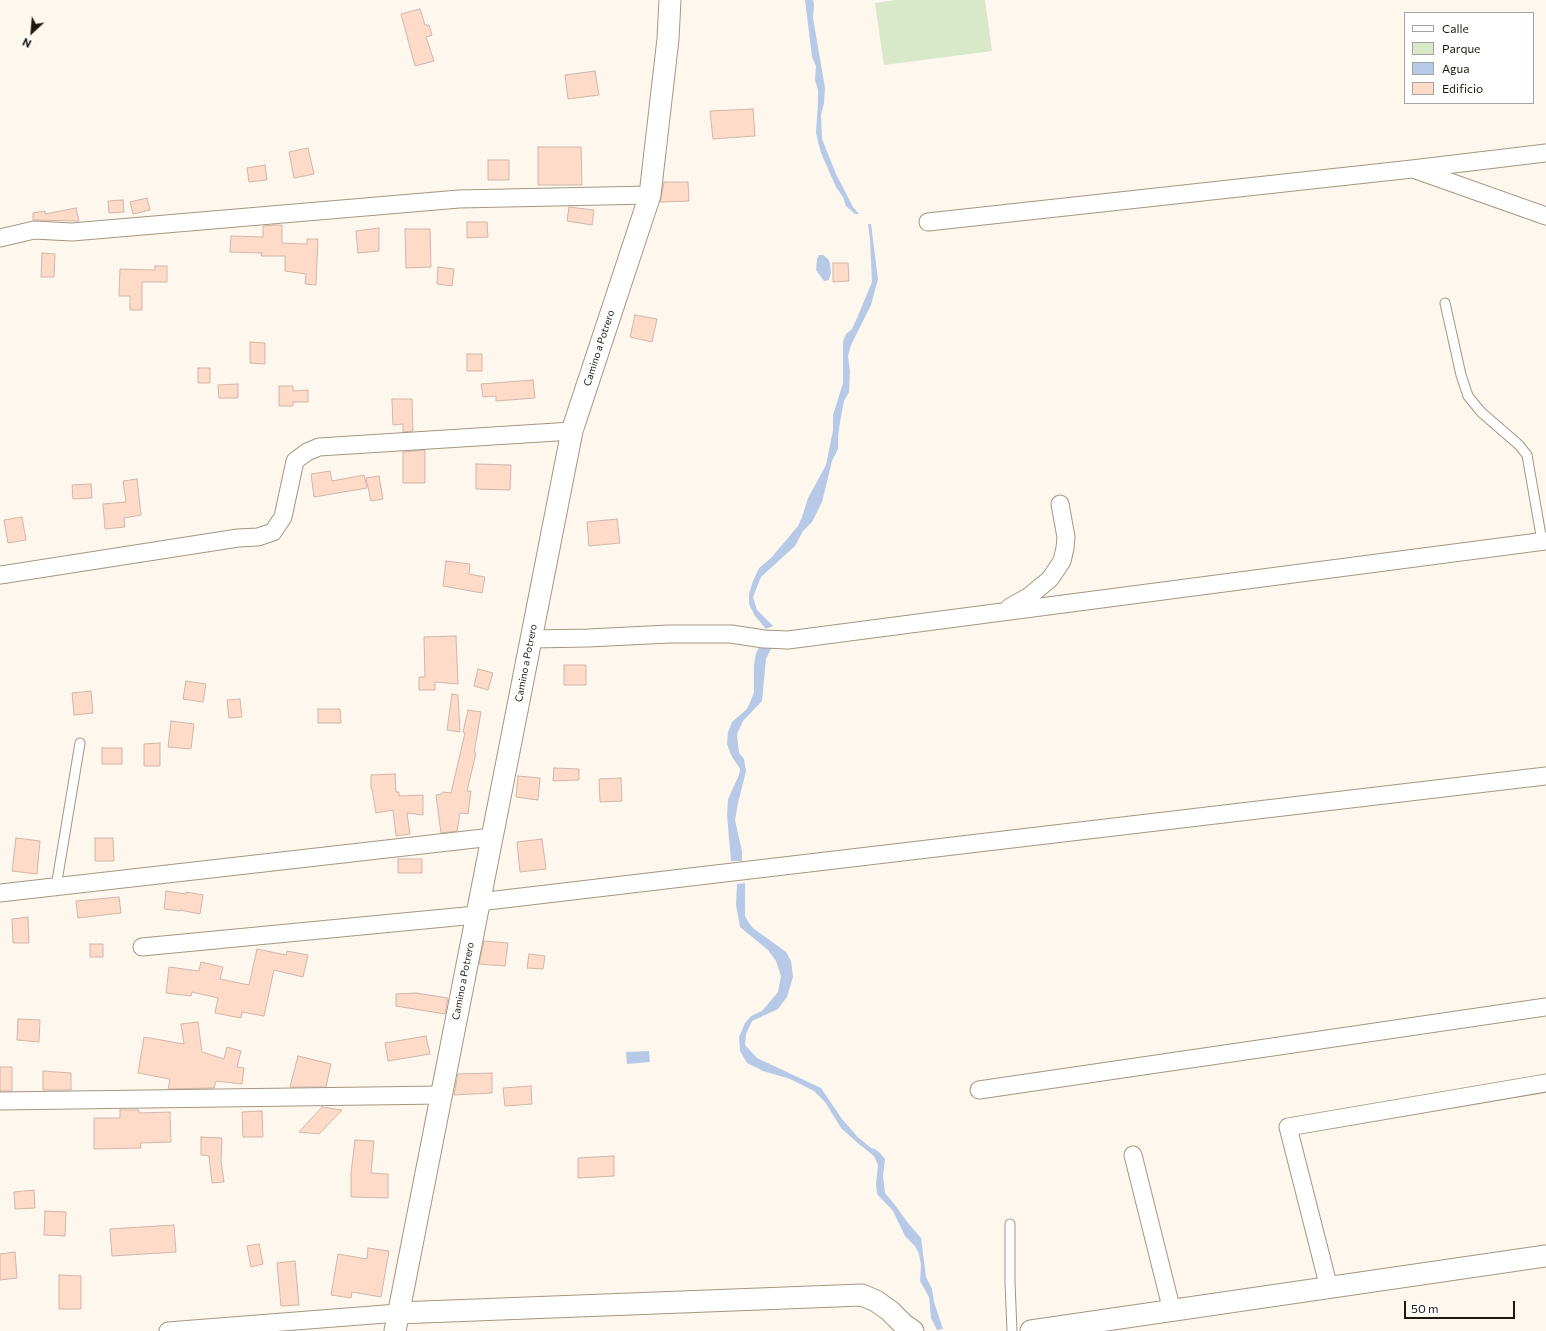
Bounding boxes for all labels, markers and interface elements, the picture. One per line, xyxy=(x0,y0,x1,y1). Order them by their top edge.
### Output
north arrow xyxy=(12,12,52,52)
legend xyxy=(1404,12,1534,104)
text: Calle xyxy=(1442,21,1469,35)
text: N xyxy=(20,36,33,51)
text: Parque xyxy=(1442,41,1480,55)
text: Agua xyxy=(1442,61,1470,75)
text: Edificio xyxy=(1442,81,1483,95)
street label: Camino a Potrero xyxy=(581,309,617,387)
street label: Camino a Potrero xyxy=(513,623,539,703)
street label: Camino a Potrero xyxy=(450,941,476,1021)
scale bar xyxy=(1406,1293,1517,1319)
text: 50 m xyxy=(1411,1301,1439,1315)

